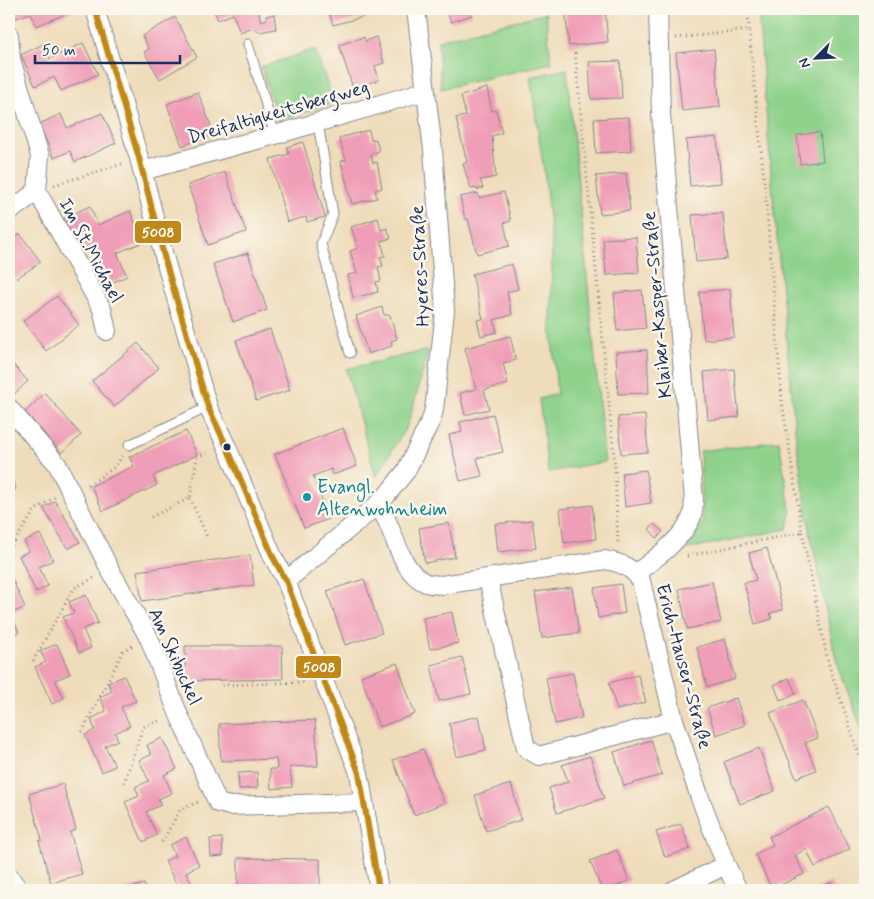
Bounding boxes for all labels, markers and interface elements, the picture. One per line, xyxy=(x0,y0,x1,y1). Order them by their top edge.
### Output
scale bar xyxy=(35,32,180,64)
north arrow xyxy=(792,32,842,82)
text: 50 m xyxy=(42,41,76,61)
text: N xyxy=(795,55,815,71)
street label: Dreifaltigkeitsbergweg xyxy=(185,75,373,153)
street label: Im St.Michael xyxy=(53,194,129,308)
street label: Hyeres-Straße xyxy=(405,204,436,327)
street label: Klaiber-Kasper-Straße xyxy=(637,210,678,399)
line badge: 5008 xyxy=(134,220,182,244)
text: 5008 xyxy=(142,224,174,242)
unlabelled marker xyxy=(222,442,232,452)
place label: Evangl. Altenwohnheim xyxy=(317,475,447,522)
marker: Evangl. Altenwohnheim xyxy=(301,491,313,503)
street label: Erich-Hauser-Straße xyxy=(649,581,718,752)
street label: Am Skibuckel xyxy=(142,604,207,709)
line badge: 5008 xyxy=(295,655,342,679)
text: 5008 xyxy=(303,659,335,677)

